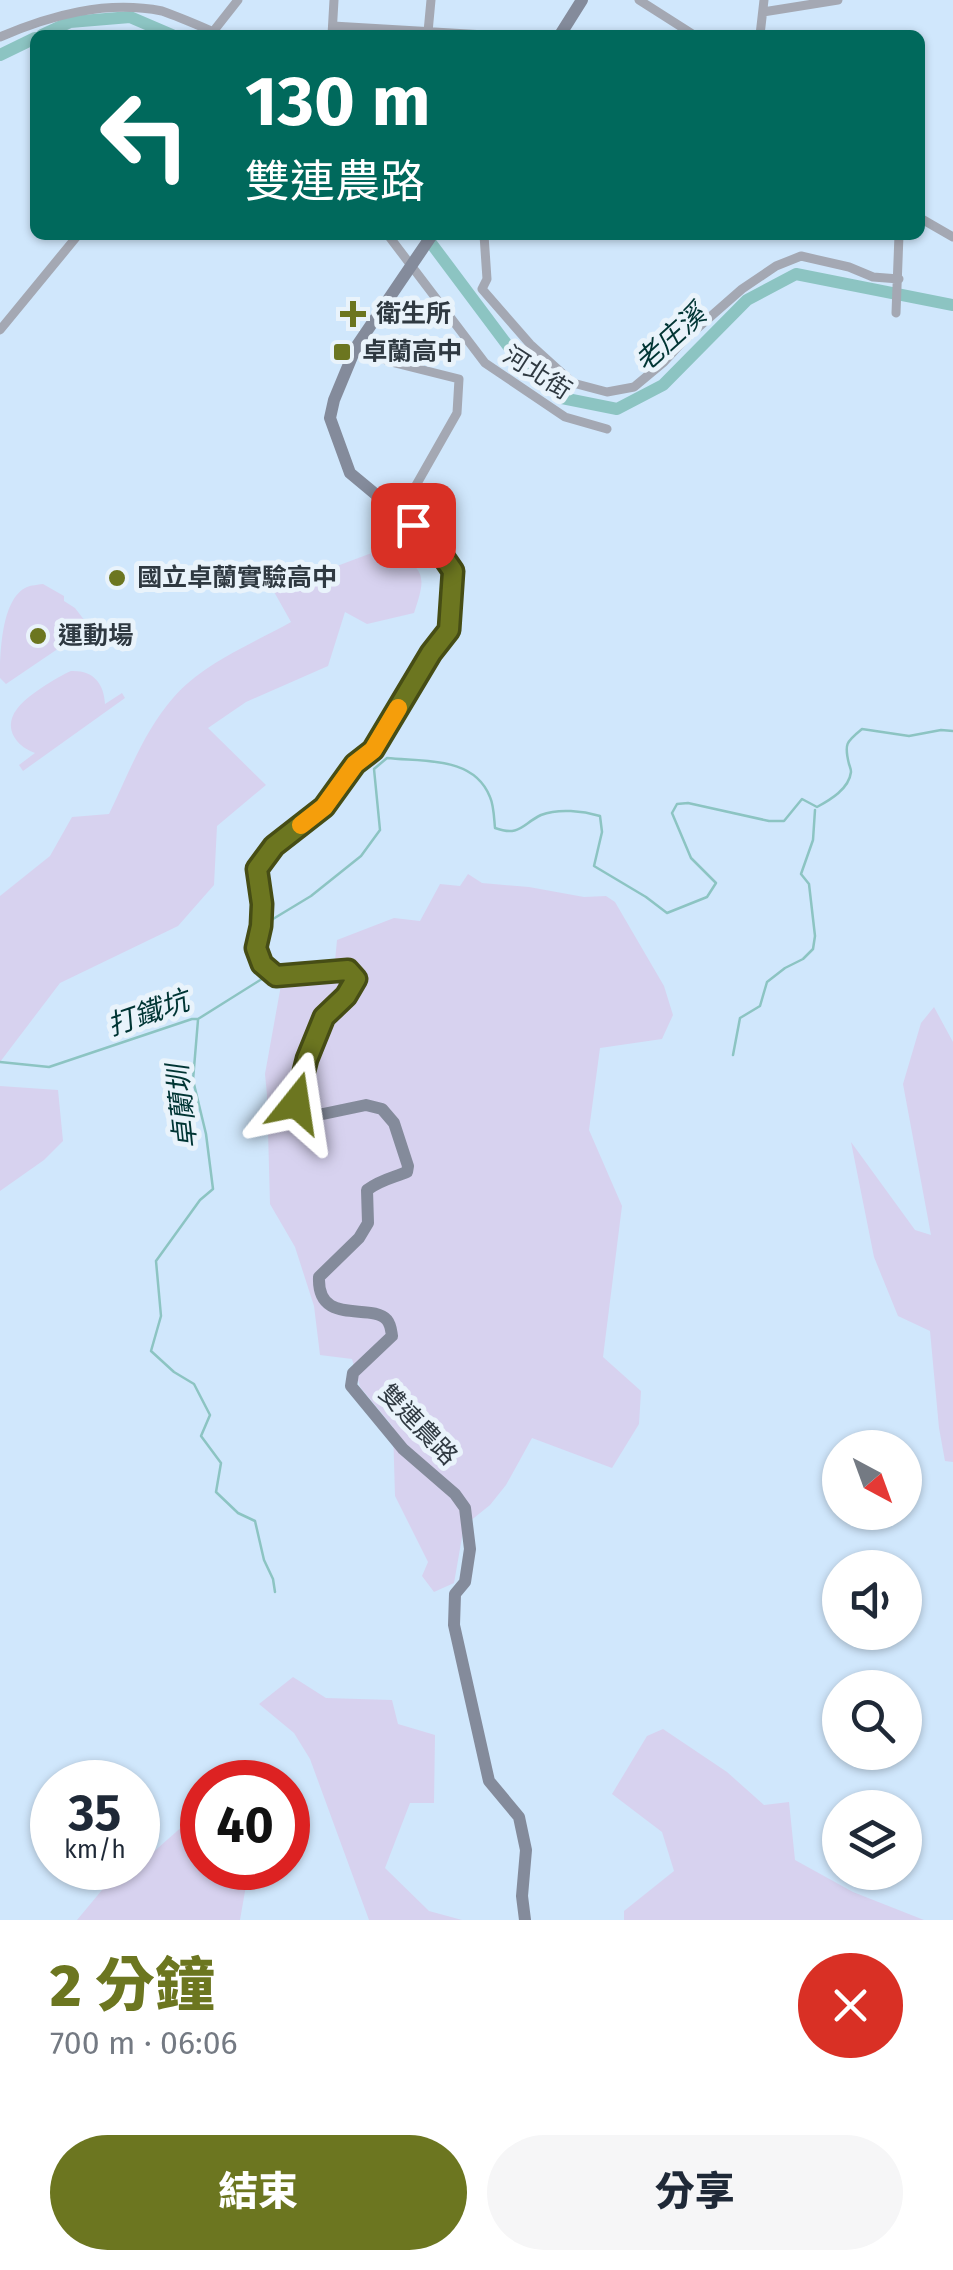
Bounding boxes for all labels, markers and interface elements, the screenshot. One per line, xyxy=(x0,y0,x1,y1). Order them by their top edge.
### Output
text: 130 m xyxy=(245,60,431,144)
icon: left xyxy=(80,70,210,200)
text: 雙連農路 xyxy=(245,155,425,209)
water label: 老庄溪 xyxy=(628,295,715,378)
place label: 衛生所 xyxy=(376,299,451,329)
marker: 衛生所 xyxy=(340,301,366,327)
place label: 卓蘭高中 xyxy=(362,337,462,367)
street label: 河北街 xyxy=(497,340,577,406)
marker: 卓蘭高中 xyxy=(331,341,353,363)
pin xyxy=(371,483,456,568)
icon: arrive xyxy=(386,498,441,553)
place label: 國立卓蘭實驗高中 xyxy=(137,563,337,593)
marker: 國立卓蘭實驗高中 xyxy=(106,567,128,589)
place label: 運動場 xyxy=(58,621,133,651)
marker: 運動場 xyxy=(27,625,49,647)
water label: 打鐵坑 xyxy=(103,982,197,1042)
position arrow xyxy=(244,1051,348,1155)
water label: 卓蘭圳 xyxy=(161,1060,203,1151)
street label: 雙連農路 xyxy=(372,1379,464,1471)
north arrow xyxy=(822,1430,922,1530)
map controls xyxy=(822,1430,922,1890)
button: sound xyxy=(822,1550,922,1650)
button: search xyxy=(822,1670,922,1770)
speed limit sign: 40 xyxy=(180,1760,310,1890)
text: 35 xyxy=(69,1783,121,1843)
button: layers xyxy=(822,1790,922,1890)
text: km/h xyxy=(64,1835,126,1865)
text: 2 分鐘 xyxy=(50,1950,215,2022)
button: close xyxy=(798,1953,903,2058)
text: 700 m · 06:06 xyxy=(50,2024,238,2062)
button: 結束 xyxy=(50,2135,467,2250)
button: 分享 xyxy=(487,2135,903,2250)

